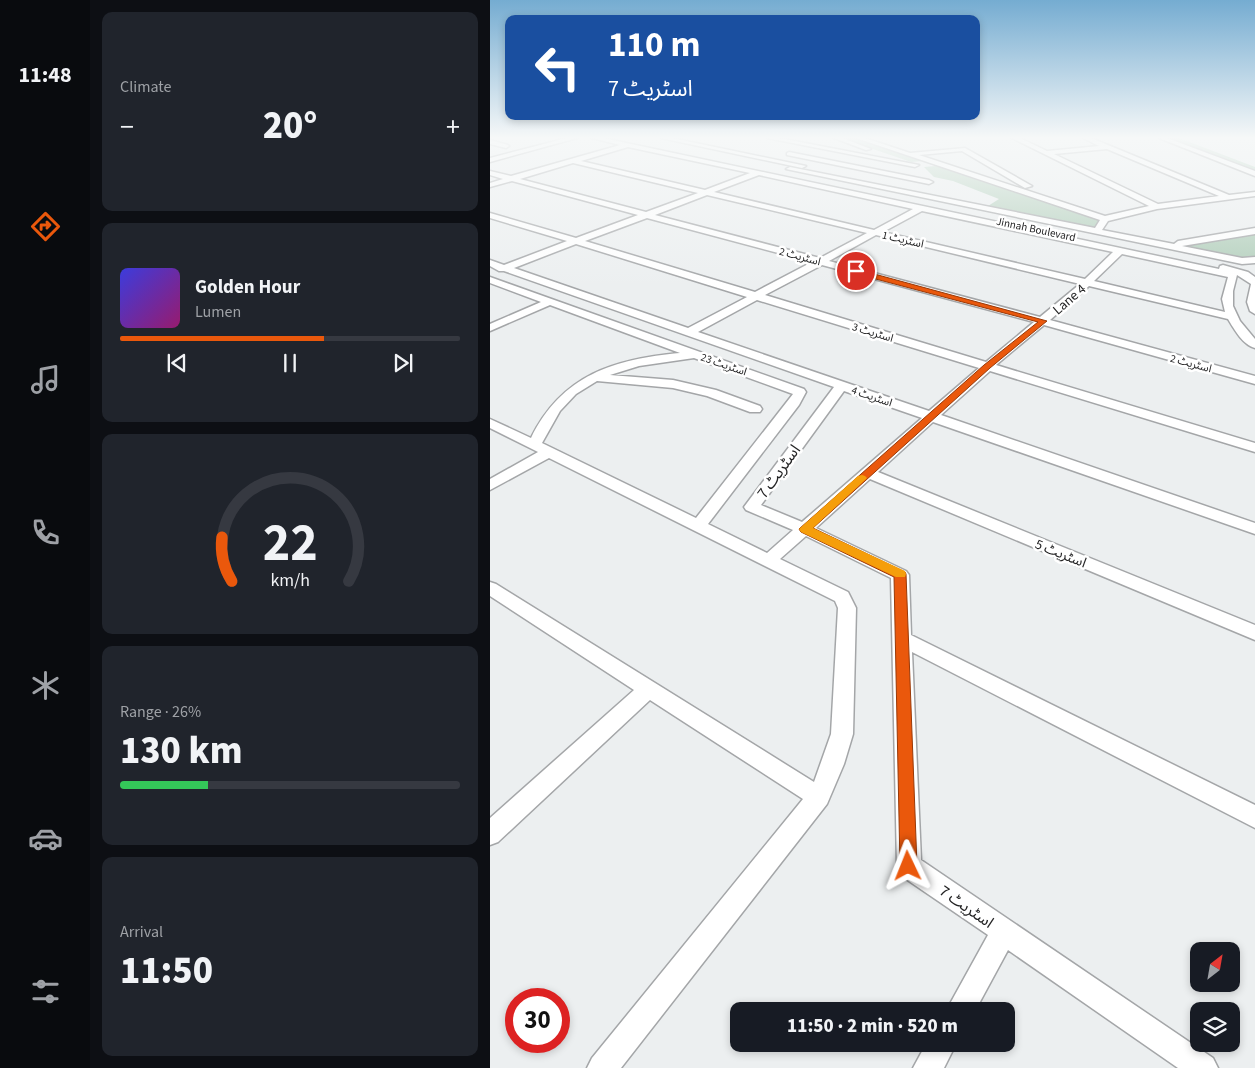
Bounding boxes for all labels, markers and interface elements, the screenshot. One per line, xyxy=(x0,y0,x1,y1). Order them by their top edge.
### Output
text: 110 m xyxy=(608,20,700,70)
icon: left xyxy=(525,35,590,100)
text: 11:48 xyxy=(18,59,72,91)
text: اسٹریٹ 7 xyxy=(608,73,693,105)
text: Climate xyxy=(120,76,171,98)
text: 20° xyxy=(263,99,317,153)
text: − xyxy=(120,107,134,147)
text: + xyxy=(446,107,460,147)
icon: directions xyxy=(28,209,63,244)
street label: Jinnah Boulevard xyxy=(995,214,1077,245)
street label: اسٹریٹ 1 xyxy=(881,227,925,252)
street label: اسٹریٹ 2 xyxy=(777,244,822,269)
pin xyxy=(835,250,877,292)
icon: arrive xyxy=(842,257,870,285)
text: Golden Hour xyxy=(195,274,300,301)
street label: Lane 4 xyxy=(1049,280,1091,320)
text: Lumen xyxy=(195,301,241,323)
street label: اسٹریٹ 3 xyxy=(850,319,895,346)
icon: previous xyxy=(163,349,191,377)
icon: pause xyxy=(276,349,304,377)
icon: next xyxy=(389,349,417,377)
street label: اسٹریٹ 23 xyxy=(699,350,749,379)
street label: اسٹریٹ 2 xyxy=(1168,351,1213,376)
icon: music xyxy=(28,362,63,397)
street label: اسٹریٹ 4 xyxy=(849,382,894,410)
street label: اسٹریٹ 7 xyxy=(752,440,806,503)
text: 22 xyxy=(263,507,317,581)
icon: phone xyxy=(28,515,63,550)
street label: اسٹریٹ 5 xyxy=(1032,535,1089,573)
text: km/h xyxy=(270,568,310,593)
icon: climate xyxy=(28,668,63,703)
text: Range · 26% xyxy=(120,701,201,723)
text: 130 km xyxy=(120,724,242,778)
icon: car xyxy=(28,821,63,856)
position arrow xyxy=(881,839,933,891)
street label: اسٹریٹ 7 xyxy=(935,880,998,933)
text: Arrival xyxy=(120,921,163,943)
north arrow xyxy=(1190,942,1240,992)
map controls xyxy=(1190,942,1240,1052)
text: 11:50 xyxy=(120,944,213,998)
icon: filters xyxy=(28,974,63,1009)
speed limit sign: 30 xyxy=(505,988,570,1053)
button: layers xyxy=(1190,1002,1240,1052)
text: 11:50 · 2 min · 520 m xyxy=(787,1013,958,1040)

